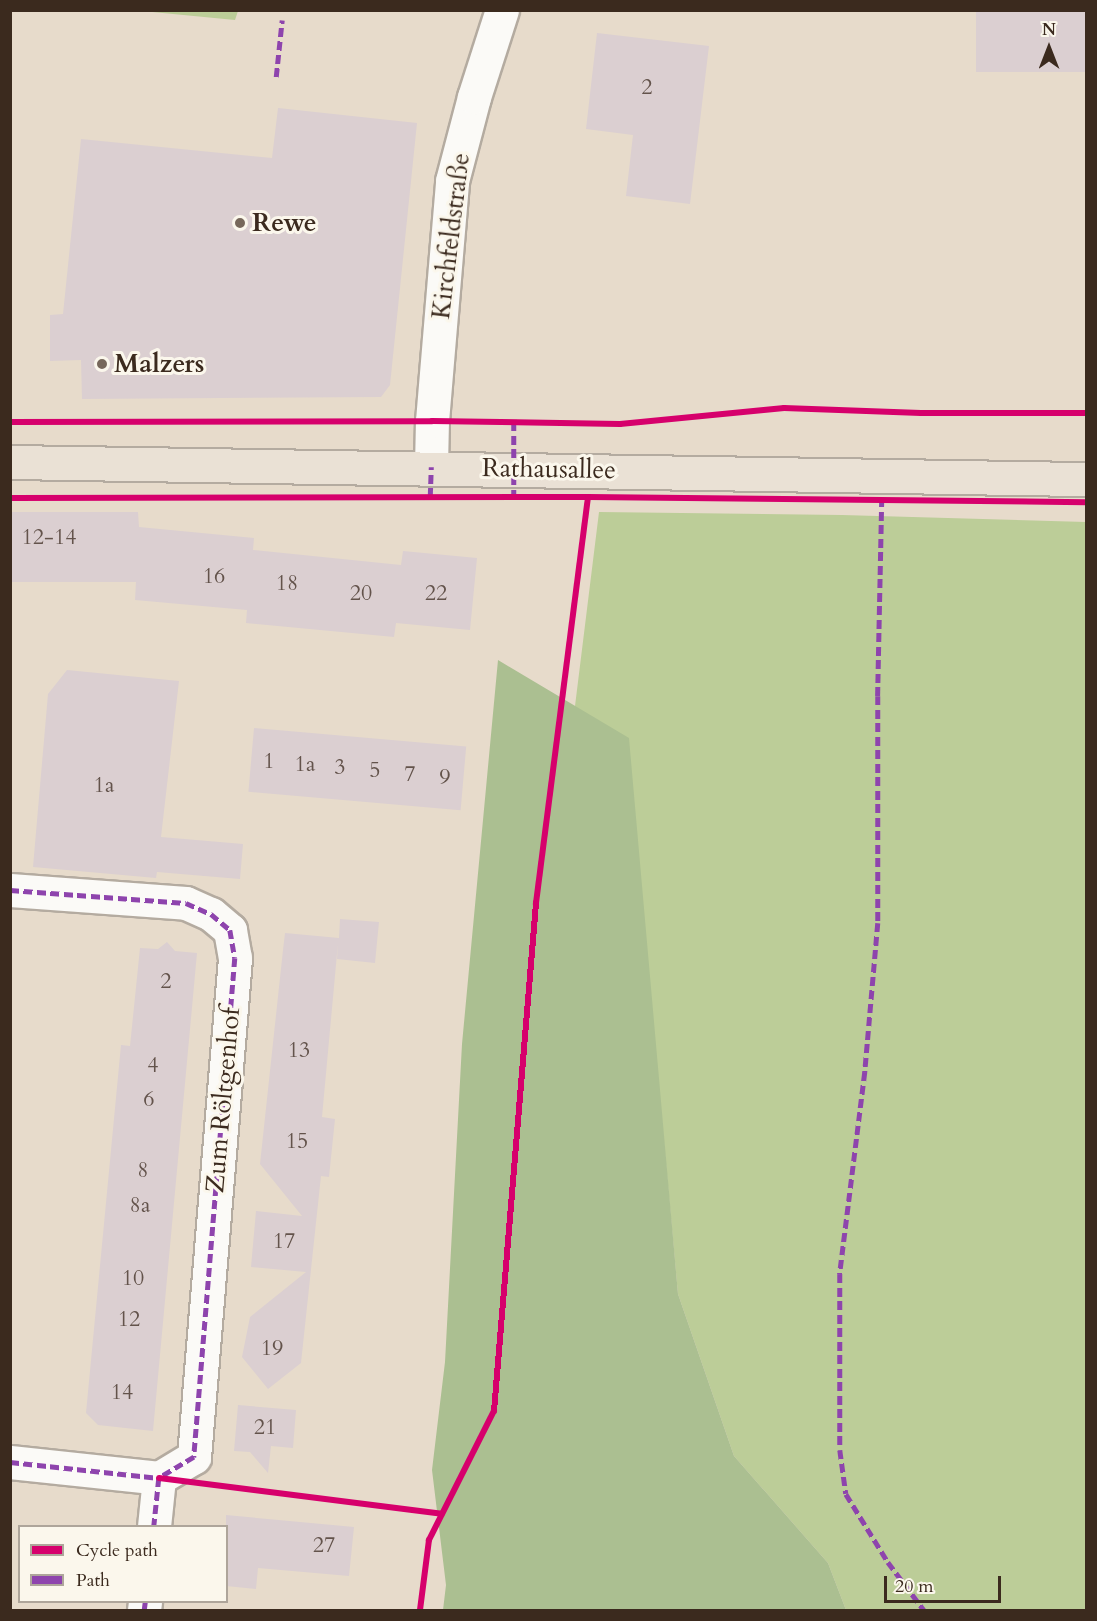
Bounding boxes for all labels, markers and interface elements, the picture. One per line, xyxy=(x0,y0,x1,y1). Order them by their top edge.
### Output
north arrow xyxy=(1019,18,1079,78)
text: N xyxy=(1042,19,1056,41)
house number: 2 xyxy=(641,75,653,101)
street label: Kirchfeldstraße xyxy=(425,151,477,321)
place label: Rewe xyxy=(252,207,317,239)
marker: Rewe xyxy=(233,216,247,230)
place label: Malzers xyxy=(114,348,204,380)
marker: Malzers xyxy=(95,357,109,371)
street label: Rathausallee xyxy=(482,452,616,486)
house number: 12-14 xyxy=(22,525,76,551)
house number: 16 xyxy=(203,564,225,590)
house number: 18 xyxy=(276,571,298,597)
house number: 20 xyxy=(350,581,372,607)
house number: 22 xyxy=(425,581,447,607)
house number: 1 xyxy=(263,749,275,775)
house number: 1a xyxy=(295,752,315,778)
house number: 3 xyxy=(334,755,346,781)
house number: 5 xyxy=(369,758,381,784)
house number: 7 xyxy=(404,762,416,788)
house number: 9 xyxy=(439,765,451,791)
house number: 1a xyxy=(94,773,114,799)
house number: 2 xyxy=(160,969,172,995)
street label: Zum Röltgenhof xyxy=(199,1006,247,1194)
house number: 13 xyxy=(288,1038,310,1064)
house number: 4 xyxy=(147,1053,159,1079)
house number: 6 xyxy=(143,1087,155,1113)
house number: 15 xyxy=(286,1129,308,1155)
house number: 8 xyxy=(137,1158,149,1184)
house number: 8a xyxy=(130,1193,150,1219)
house number: 17 xyxy=(273,1229,295,1255)
house number: 10 xyxy=(122,1266,144,1292)
house number: 12 xyxy=(118,1307,140,1333)
house number: 19 xyxy=(261,1336,283,1362)
house number: 14 xyxy=(111,1380,133,1406)
house number: 21 xyxy=(254,1415,276,1441)
legend xyxy=(18,1525,228,1603)
house number: 27 xyxy=(313,1533,335,1559)
text: Cycle path xyxy=(76,1538,158,1563)
scale bar xyxy=(887,1564,1004,1602)
text: Path xyxy=(76,1568,110,1593)
text: 20 m xyxy=(895,1574,934,1599)

